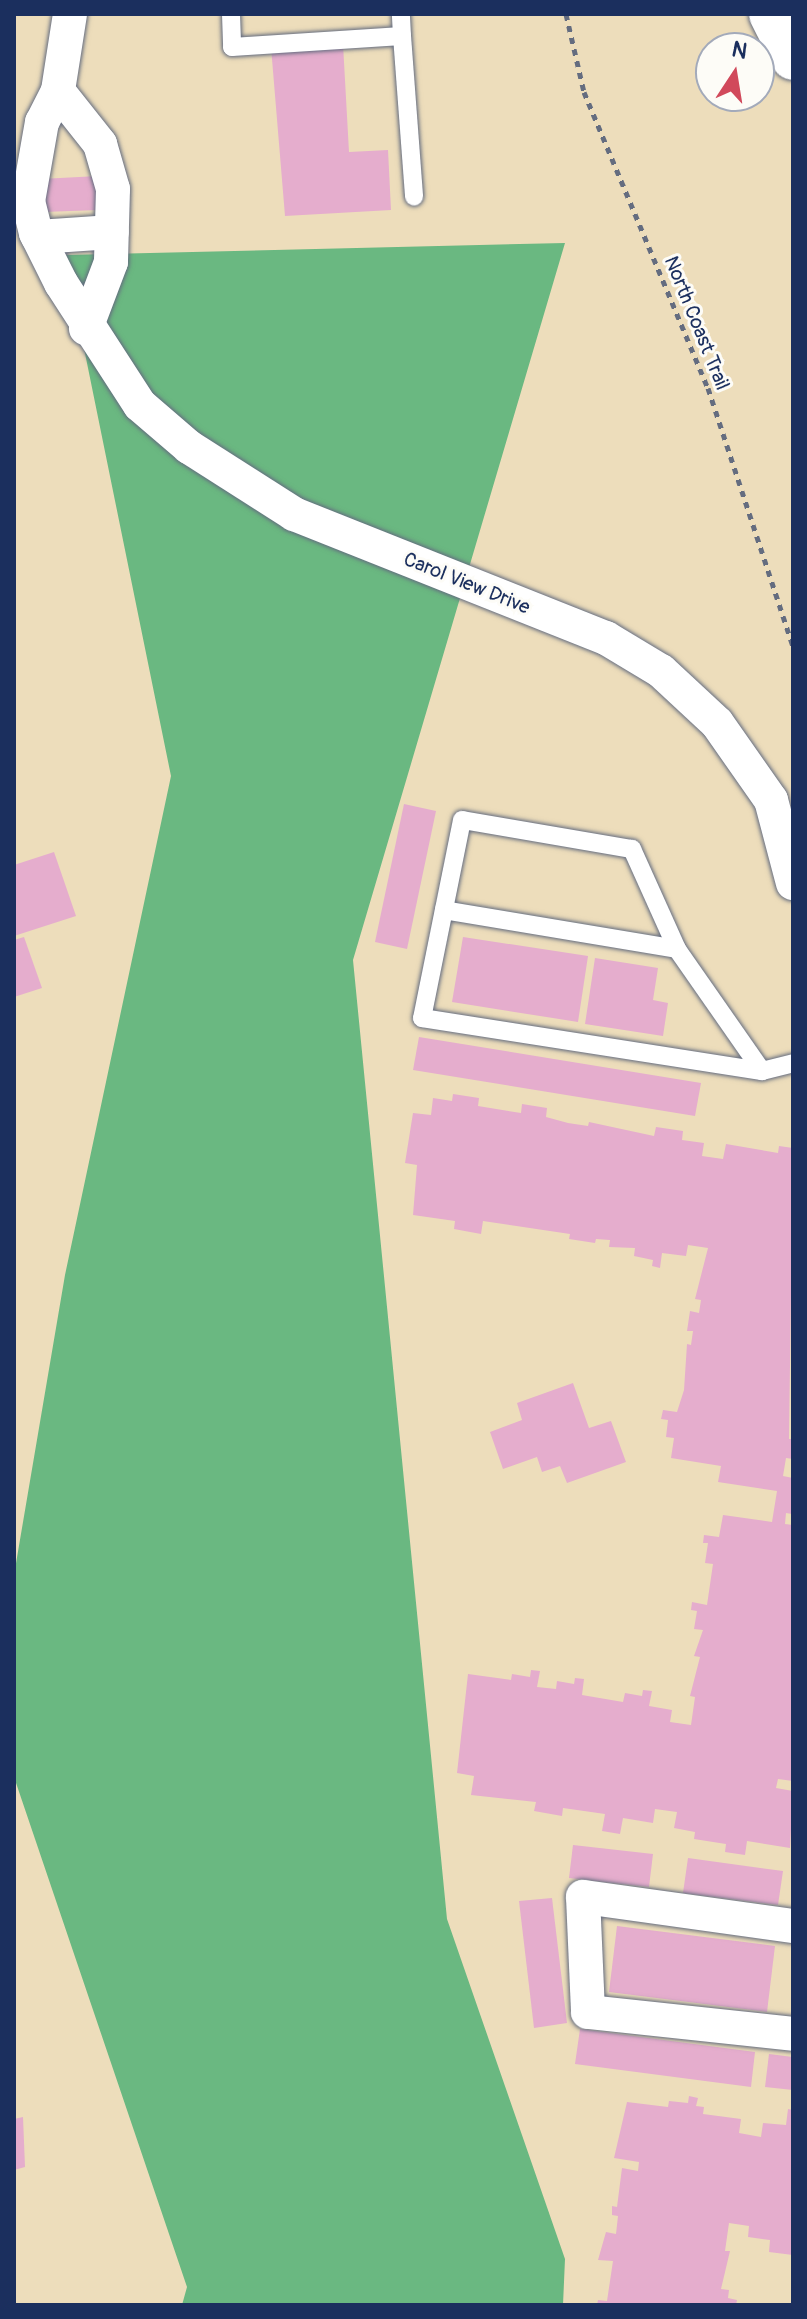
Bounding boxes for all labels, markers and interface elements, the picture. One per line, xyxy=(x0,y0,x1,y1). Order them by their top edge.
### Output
north arrow xyxy=(695,32,775,112)
text: N xyxy=(729,35,750,66)
street label: North Coast Trail xyxy=(659,253,735,393)
street label: Carol View Drive xyxy=(400,547,534,619)

